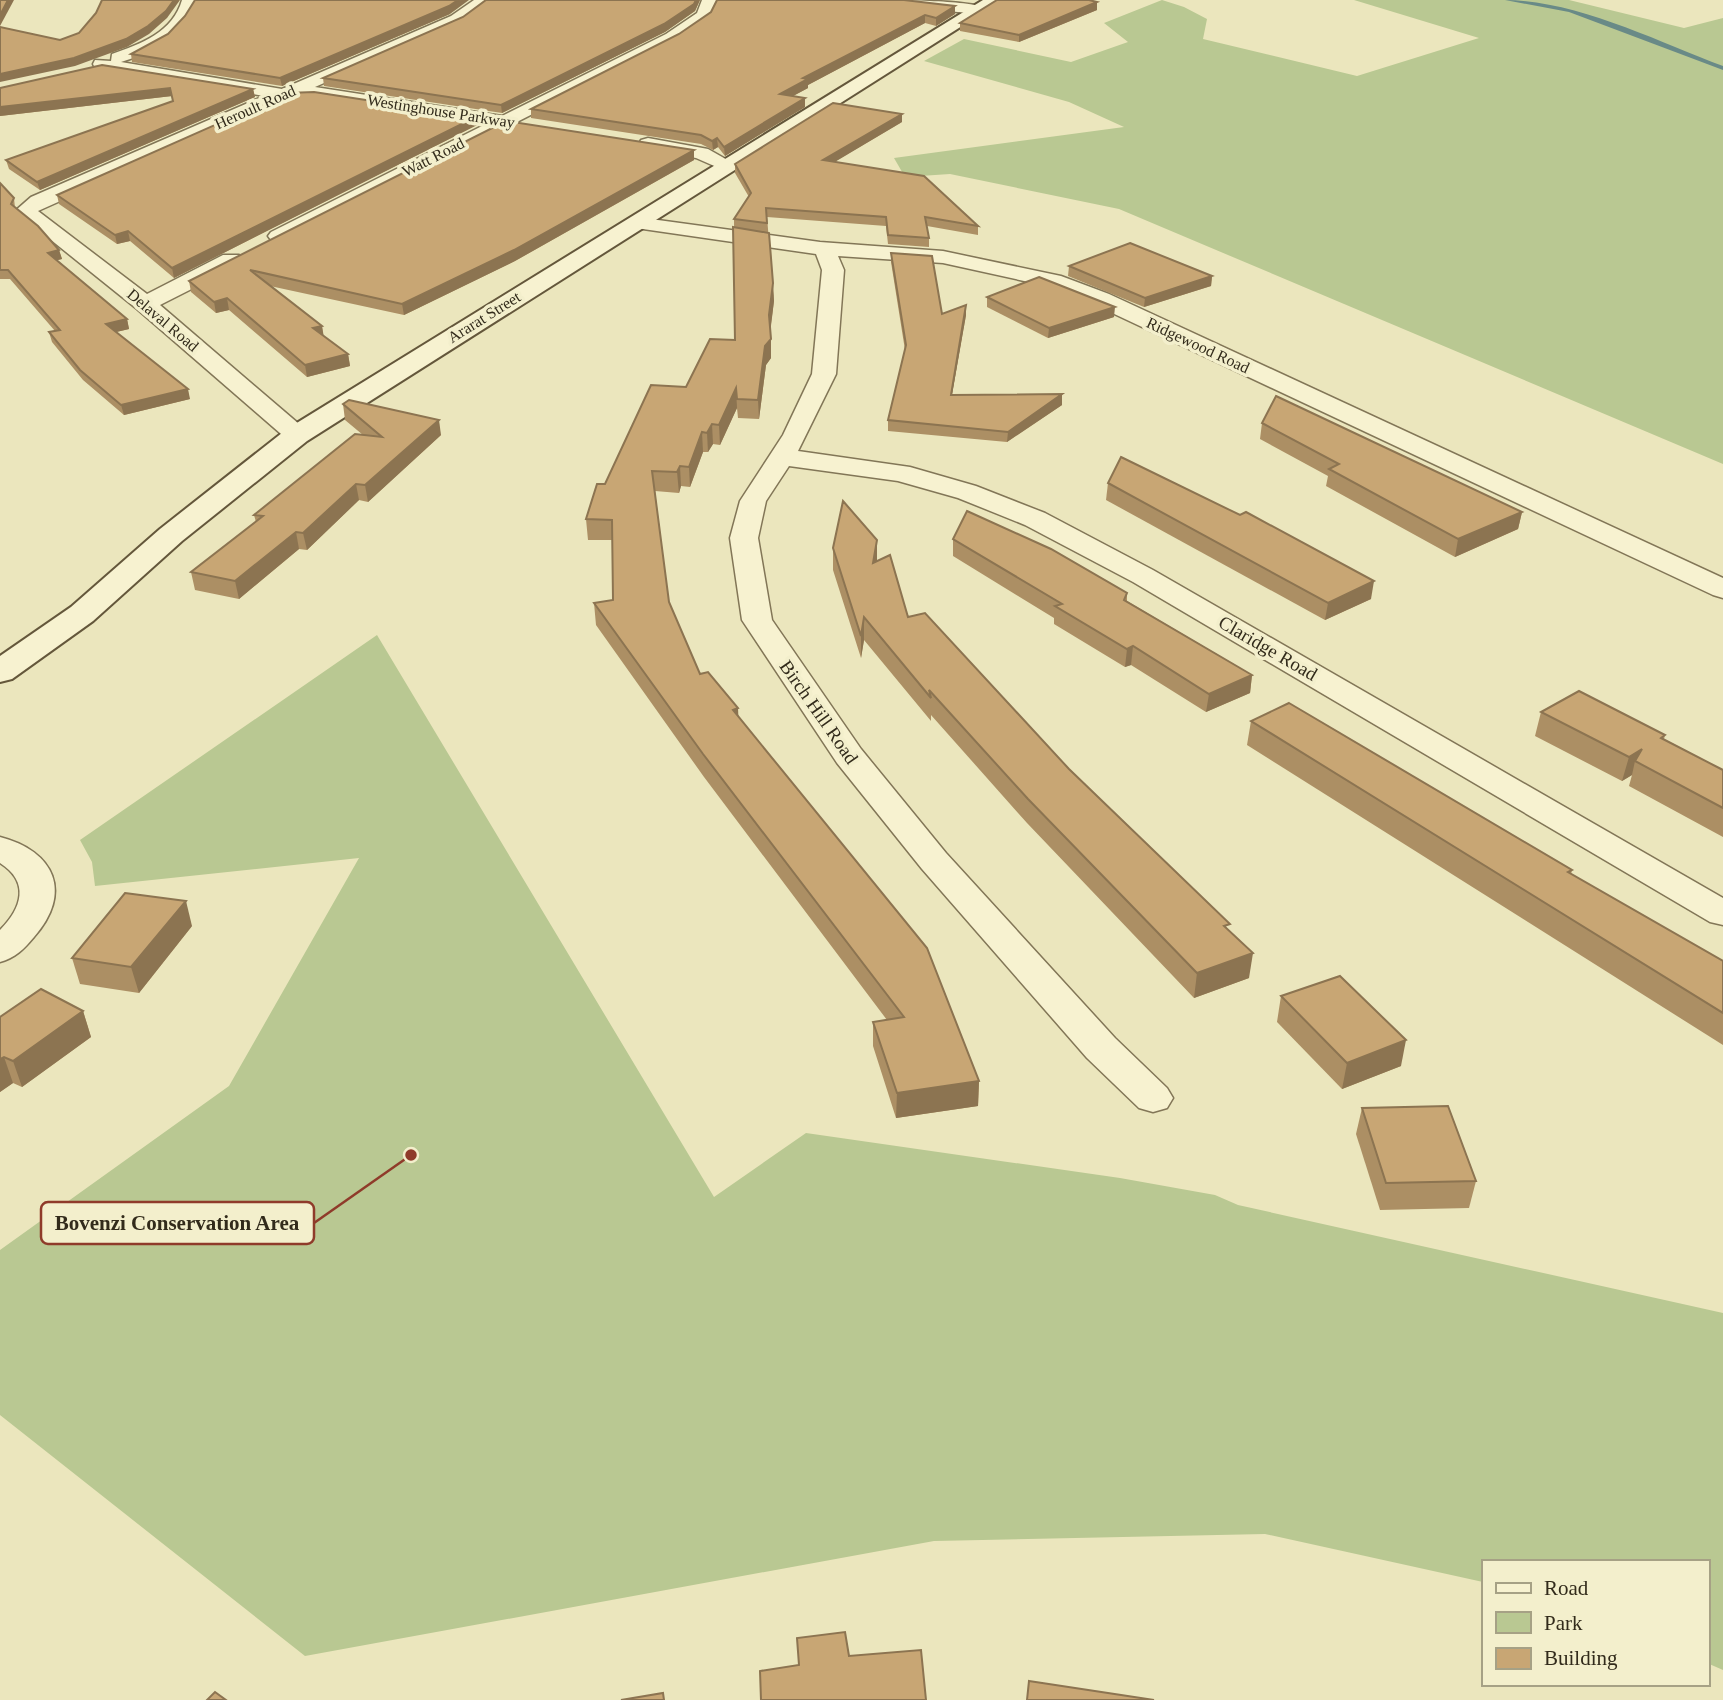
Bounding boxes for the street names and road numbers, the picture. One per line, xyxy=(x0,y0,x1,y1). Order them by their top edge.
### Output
street label: Heroult Road xyxy=(212,82,298,132)
street label: Westinghouse Parkway xyxy=(366,91,516,132)
street label: Watt Road xyxy=(399,134,467,180)
street label: Delaval Road xyxy=(124,285,202,355)
street label: Ararat Street xyxy=(445,288,524,346)
street label: Ridgewood Road xyxy=(1143,314,1252,377)
street label: Claridge Road xyxy=(1215,611,1321,685)
street label: Birch Hill Road xyxy=(776,656,863,768)

